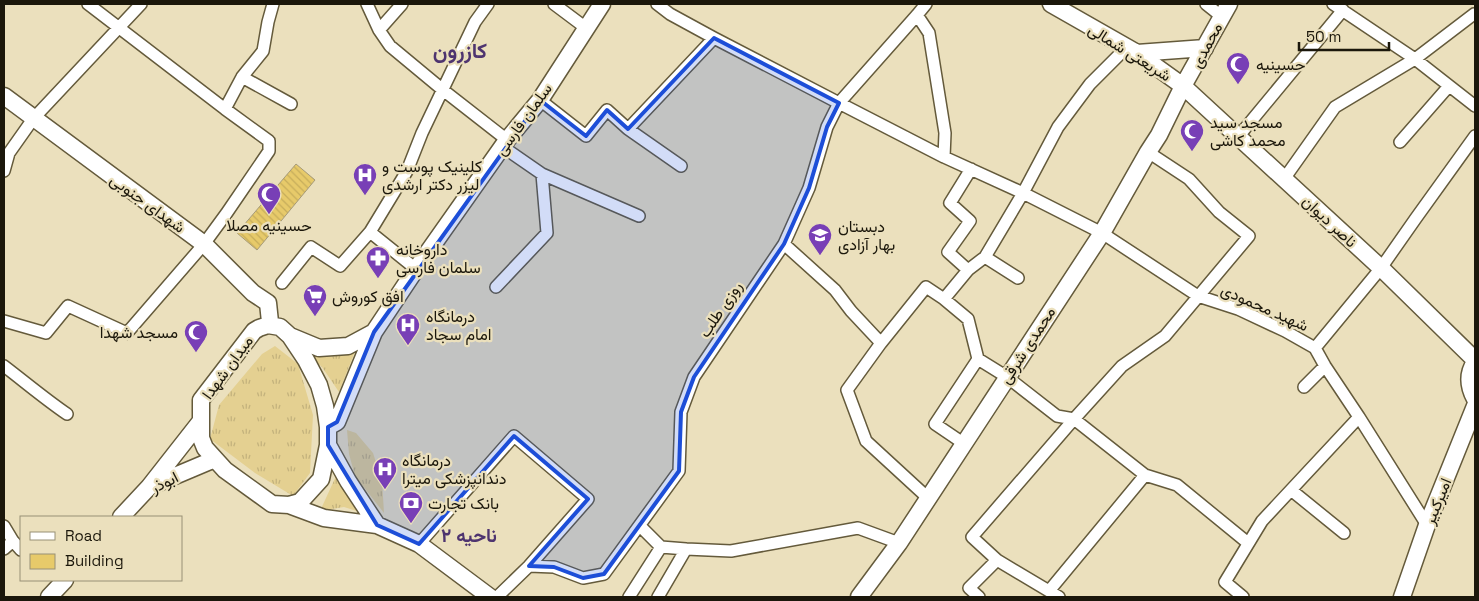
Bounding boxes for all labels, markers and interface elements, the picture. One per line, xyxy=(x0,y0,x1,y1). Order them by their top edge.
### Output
street label: شریعتی شمالی xyxy=(1084,19,1175,86)
street label: محمدی xyxy=(1186,19,1227,72)
scale bar xyxy=(1299,20,1389,52)
text: 50 m xyxy=(1306,27,1341,46)
district label: کازرون xyxy=(433,37,487,64)
mosque icon: حسینیه xyxy=(1225,51,1251,85)
place label: حسینیه xyxy=(1256,54,1306,75)
street label: سلمان فارسی xyxy=(490,79,557,160)
place label: مسجد سید محمد کاشی xyxy=(1210,112,1286,151)
mosque icon: مسجد سید محمد کاشی xyxy=(1179,118,1205,152)
place label: کلینیک پوست و لیزر دکتر ارشدی xyxy=(382,156,482,195)
hospital icon: کلینیک پوست و لیزر دکتر ارشدی xyxy=(352,162,378,196)
street label: شهدای جنوبی xyxy=(106,169,189,238)
mosque icon: حسینیه مصلا xyxy=(256,181,282,215)
street label: ناصر دیوان xyxy=(1298,191,1362,252)
place label: حسینیه مصلا xyxy=(226,215,312,236)
place label: دبستان بهار آزادی xyxy=(838,216,895,255)
school or university icon: دبستان بهار آزادی xyxy=(807,222,833,256)
place label: داروخانه سلمان فارسی xyxy=(396,239,481,278)
pharmacy icon: داروخانه سلمان فارسی xyxy=(365,245,391,279)
street label: روزی طلب xyxy=(694,277,747,342)
street label: شهید محمودی xyxy=(1218,279,1312,336)
supermarket icon: افق کوروش xyxy=(302,283,328,317)
place label: افق کوروش xyxy=(332,286,404,307)
street label: محمدی شرقی xyxy=(995,303,1060,388)
place label: درمانگاه امام سجاد xyxy=(426,306,491,345)
hospital icon: درمانگاه امام سجاد xyxy=(395,312,421,346)
mosque icon: مسجد شهدا xyxy=(183,319,209,353)
place label: مسجد شهدا xyxy=(100,322,178,343)
street label: میدان شهدا xyxy=(197,331,258,404)
place label: درمانگاه دندانپزشکی میترا xyxy=(402,450,506,490)
hospital icon: درمانگاه دندانپزشکی میترا xyxy=(372,456,398,490)
street label: ابوذر xyxy=(146,467,182,499)
street label: امیرکبیر xyxy=(1418,475,1456,529)
bank icon: بانک تجارت xyxy=(398,490,424,524)
place label: بانک تجارت xyxy=(428,493,499,514)
legend xyxy=(20,516,182,581)
district label: ناحیه ۲ xyxy=(441,523,497,548)
text: Road xyxy=(65,526,102,545)
text: Building xyxy=(65,551,124,570)

